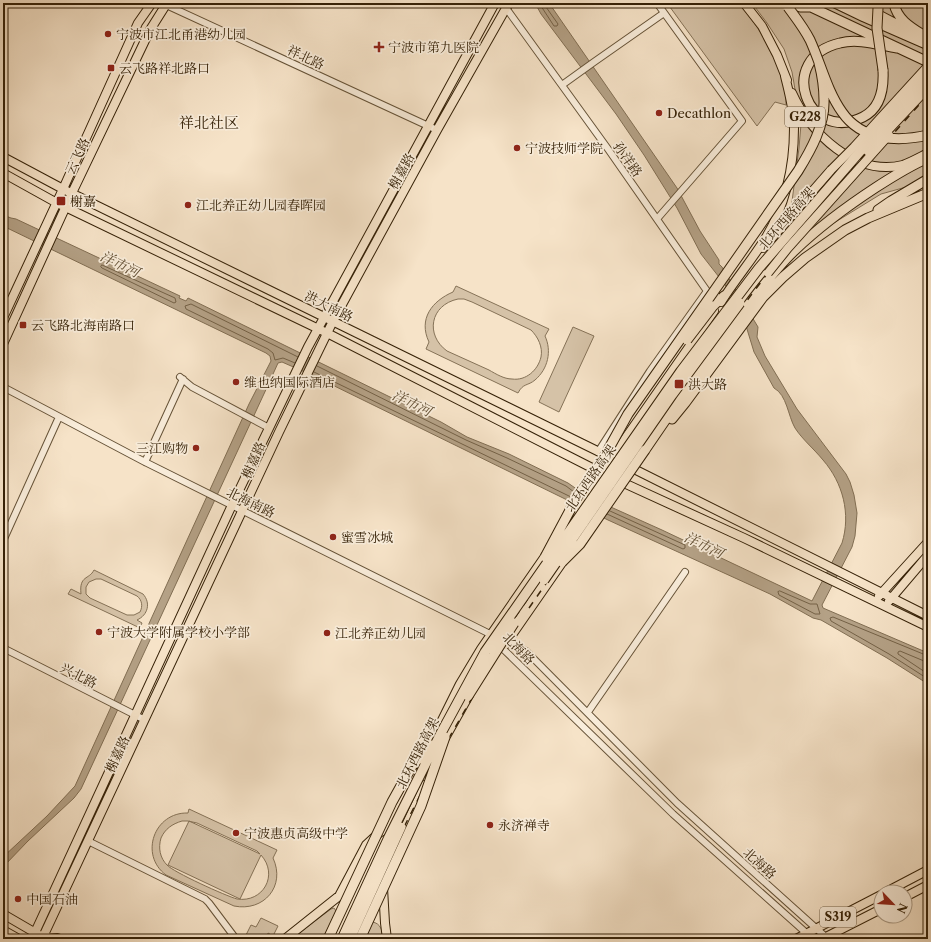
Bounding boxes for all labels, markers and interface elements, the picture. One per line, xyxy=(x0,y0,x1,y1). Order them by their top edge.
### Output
place label: 宁波市江北甬港幼儿园 xyxy=(116,26,246,42)
marker: 宁波市江北甬港幼儿园 xyxy=(103,29,113,39)
place label: 宁波市第九医院 xyxy=(388,39,479,55)
marker: 宁波市第九医院 xyxy=(373,41,385,53)
street label: 祥北路 xyxy=(285,42,327,72)
place label: 云飞路祥北路口 xyxy=(119,60,210,76)
marker: 云飞路祥北路口 xyxy=(106,63,116,73)
place label: Decathlon xyxy=(667,105,731,121)
road number: G228 xyxy=(785,107,825,127)
marker: Decathlon xyxy=(654,108,664,118)
district label: 祥北社区 xyxy=(179,113,239,132)
street label: 云飞路 xyxy=(62,135,92,177)
street label: 孙洋路 xyxy=(610,138,646,180)
place label: 宁波技师学院 xyxy=(525,140,603,156)
marker: 宁波技师学院 xyxy=(512,143,522,153)
street label: 榭嘉路 xyxy=(385,150,417,192)
street label: 北环西路高架 xyxy=(754,183,818,253)
place label: 榭嘉 xyxy=(70,193,96,209)
marker: 榭嘉 xyxy=(55,195,67,207)
place label: 江北养正幼儿园春晖园 xyxy=(196,197,326,213)
marker: 江北养正幼儿园春晖园 xyxy=(183,200,193,210)
water label: 洋市河 xyxy=(97,247,146,283)
street label: 洪大南路 xyxy=(302,287,356,325)
place label: 云飞路北海南路口 xyxy=(31,317,135,333)
marker: 云飞路北海南路口 xyxy=(18,320,28,330)
place label: 维也纳国际酒店 xyxy=(244,374,335,390)
place label: 洪大路 xyxy=(688,376,727,392)
marker: 维也纳国际酒店 xyxy=(231,377,241,387)
marker: 洪大路 xyxy=(673,378,685,390)
water label: 洋市河 xyxy=(389,386,438,422)
street label: 榭嘉路 xyxy=(238,439,268,481)
place label: 三江购物 xyxy=(136,440,188,456)
street label: 北环西路高架 xyxy=(561,441,619,515)
marker: 三江购物 xyxy=(191,443,201,453)
street label: 北海南路 xyxy=(224,483,278,521)
water label: 洋市河 xyxy=(681,528,730,564)
place label: 蜜雪冰城 xyxy=(341,529,393,545)
marker: 蜜雪冰城 xyxy=(328,532,338,542)
place label: 宁波大学附属学校小学部 xyxy=(107,624,250,640)
place label: 江北养正幼儿园 xyxy=(335,625,426,641)
marker: 宁波大学附属学校小学部 xyxy=(94,627,104,637)
marker: 江北养正幼儿园 xyxy=(322,628,332,638)
street label: 北海路 xyxy=(500,629,538,667)
street label: 兴北路 xyxy=(58,659,100,691)
street label: 北环西路高架 xyxy=(392,715,442,791)
street label: 榭嘉路 xyxy=(102,733,132,775)
place label: 永济禅寺 xyxy=(498,817,550,833)
marker: 永济禅寺 xyxy=(485,820,495,830)
place label: 宁波惠贞高级中学 xyxy=(244,825,348,841)
marker: 宁波惠贞高级中学 xyxy=(231,828,241,838)
street label: 北海路 xyxy=(740,844,780,882)
north arrow xyxy=(873,884,913,924)
place label: 中国石油 xyxy=(26,891,78,907)
marker: 中国石油 xyxy=(13,894,23,904)
text: N xyxy=(894,901,910,916)
road number: S319 xyxy=(820,907,856,927)

